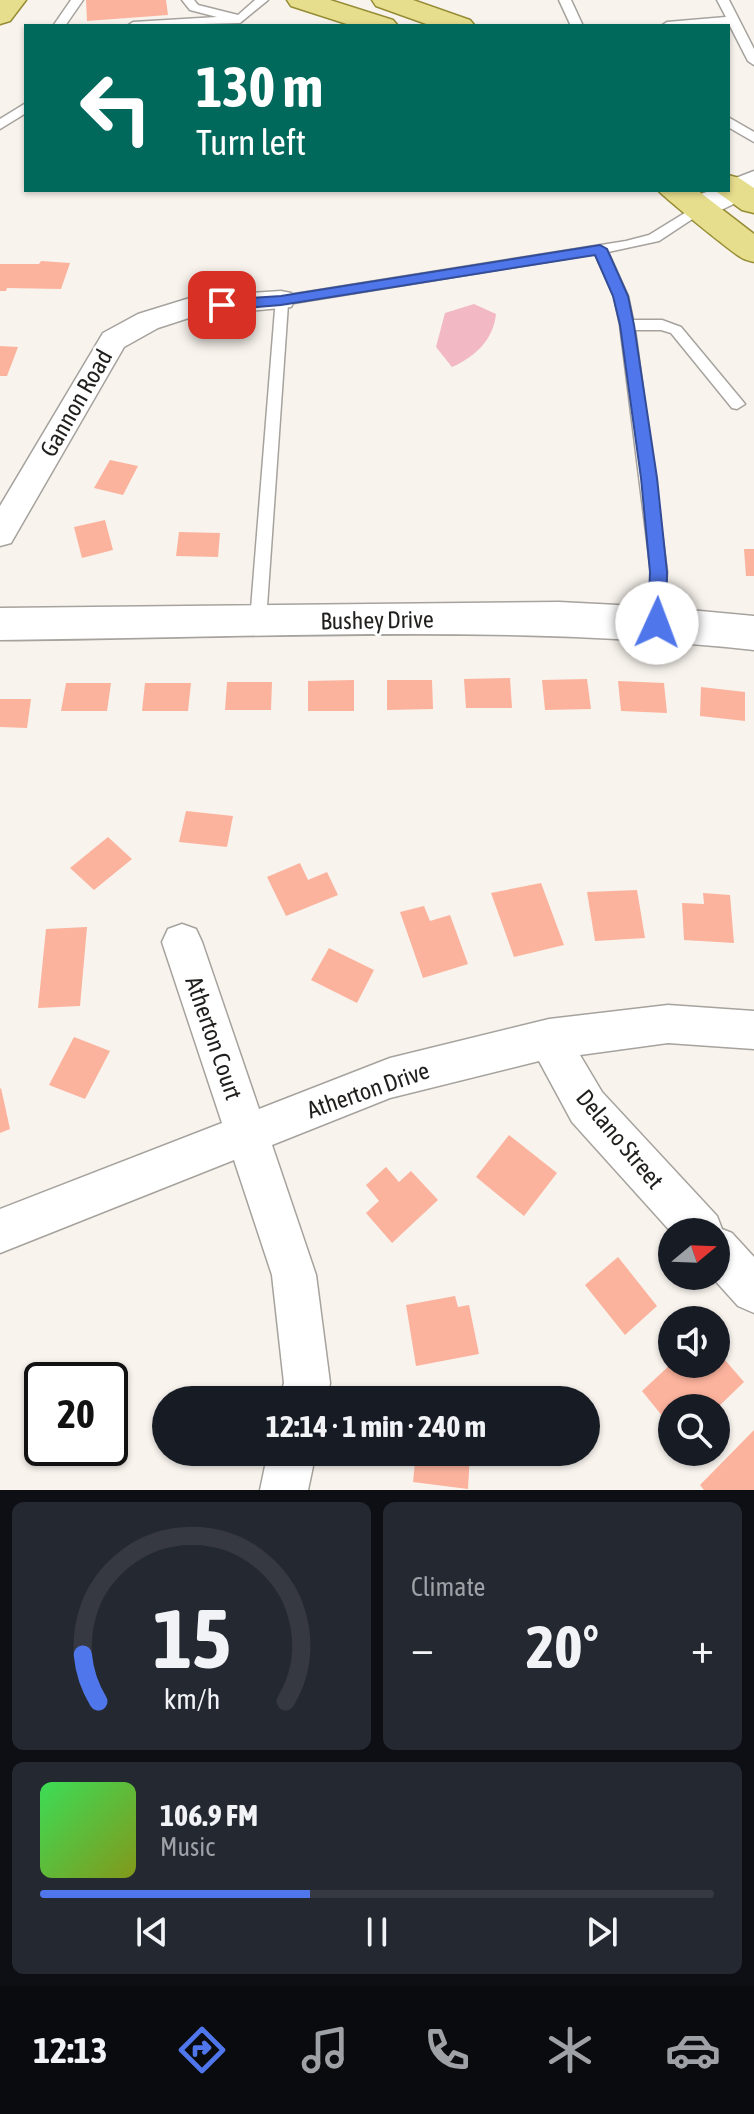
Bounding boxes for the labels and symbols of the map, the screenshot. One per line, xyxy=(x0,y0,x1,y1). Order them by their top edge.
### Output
pin xyxy=(188,271,256,339)
street label: Gannon Road xyxy=(35,345,117,461)
position arrow xyxy=(615,581,699,665)
street label: Bushey Drive xyxy=(320,606,434,634)
street label: Atherton Court xyxy=(180,973,248,1103)
street label: Atherton Drive xyxy=(303,1056,433,1124)
street label: Delano Street xyxy=(571,1084,669,1194)
north arrow xyxy=(658,1218,730,1290)
speed limit sign: 20 xyxy=(24,1362,128,1466)

